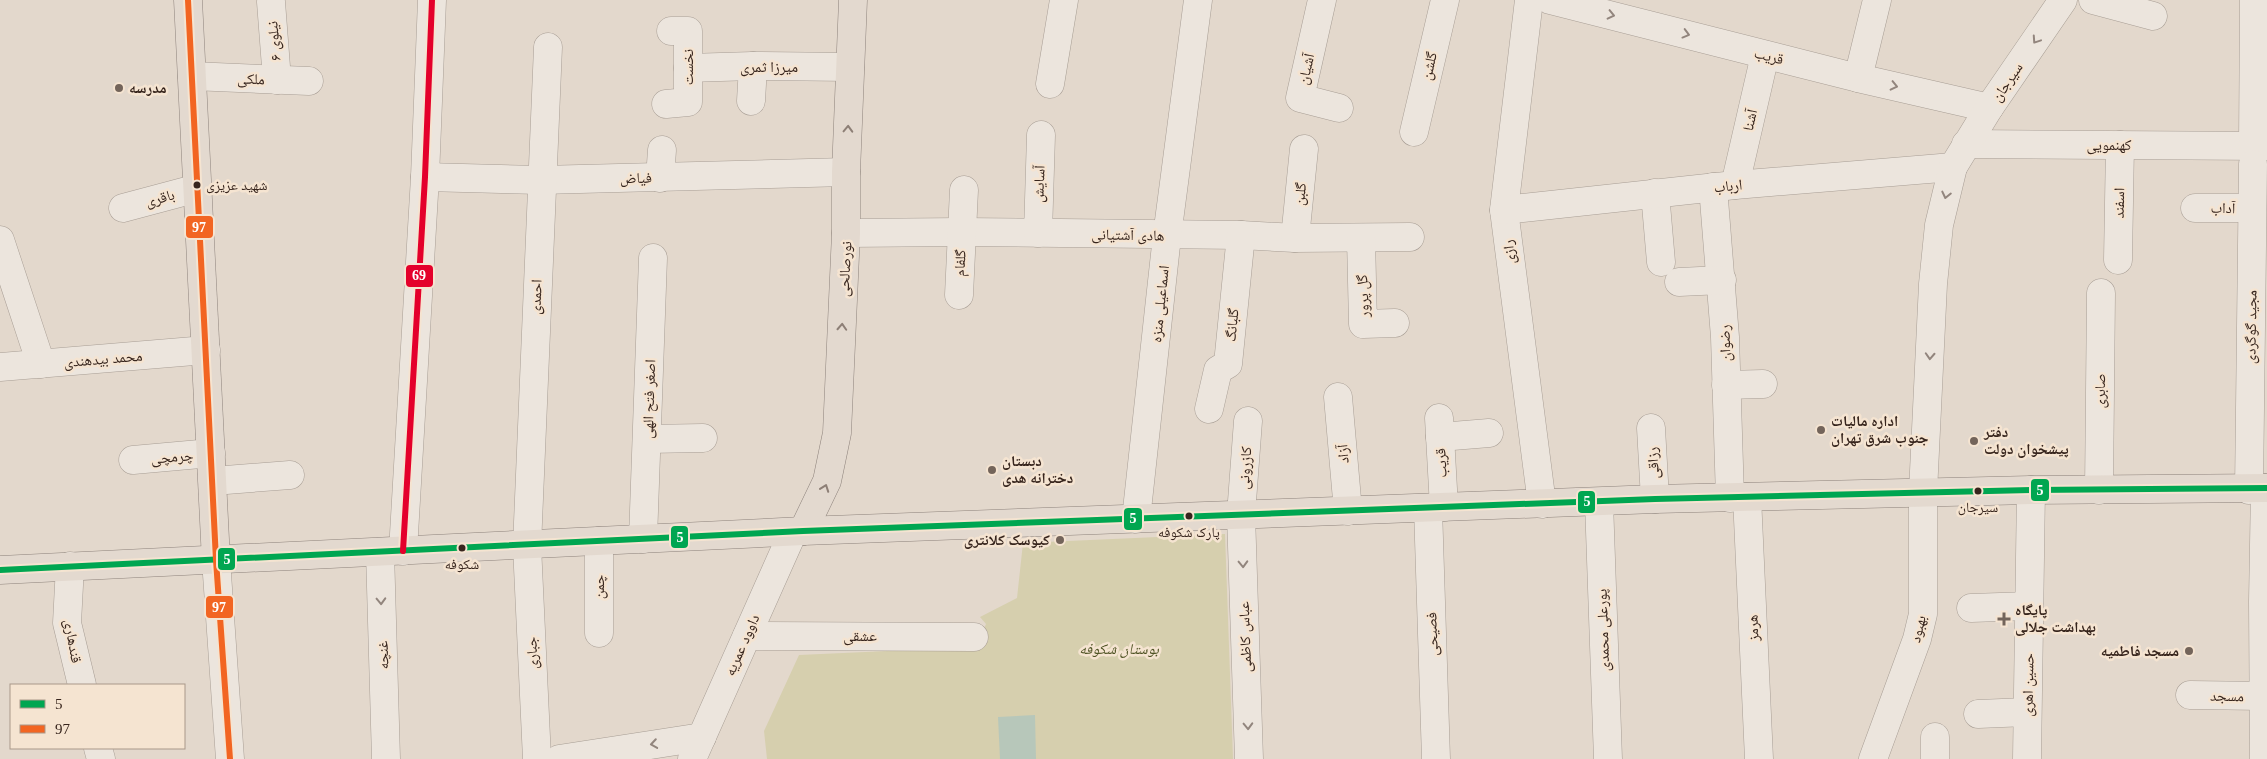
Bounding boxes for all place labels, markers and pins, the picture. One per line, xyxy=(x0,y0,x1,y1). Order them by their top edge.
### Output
place label: مدرسه xyxy=(129,80,167,96)
marker: مدرسه xyxy=(113,82,125,94)
place label: شهید عزیزی xyxy=(206,178,268,194)
marker: شهید عزیزی xyxy=(192,180,202,190)
place label: اداره مالیات جنوب شرق تهران xyxy=(1831,413,1929,447)
marker: اداره مالیات جنوب شرق تهران xyxy=(1815,424,1827,436)
place label: دفتر پیشخوان دولت xyxy=(1983,424,2069,458)
marker: دفتر پیشخوان دولت xyxy=(1968,435,1980,447)
place label: دبستان دخترانه هدی xyxy=(1002,453,1073,487)
marker: دبستان دخترانه هدی xyxy=(986,464,998,476)
marker: سیرجان xyxy=(1973,486,1983,496)
place label: سیرجان xyxy=(1958,500,1998,516)
marker: پارک شکوفه xyxy=(1184,511,1194,521)
place label: پارک شکوفه xyxy=(1158,525,1220,541)
place label: کیوسک کلانتری xyxy=(964,532,1050,549)
marker: کیوسک کلانتری xyxy=(1054,534,1066,546)
marker: شکوفه xyxy=(457,543,467,553)
place label: شکوفه xyxy=(445,557,479,573)
place label: پایگاه بهداشت جلالی xyxy=(2015,602,2096,636)
marker: پایگاه بهداشت جلالی xyxy=(1997,612,2011,626)
place label: مسجد فاطمیه xyxy=(2101,643,2179,659)
marker: مسجد فاطمیه xyxy=(2183,645,2195,657)

